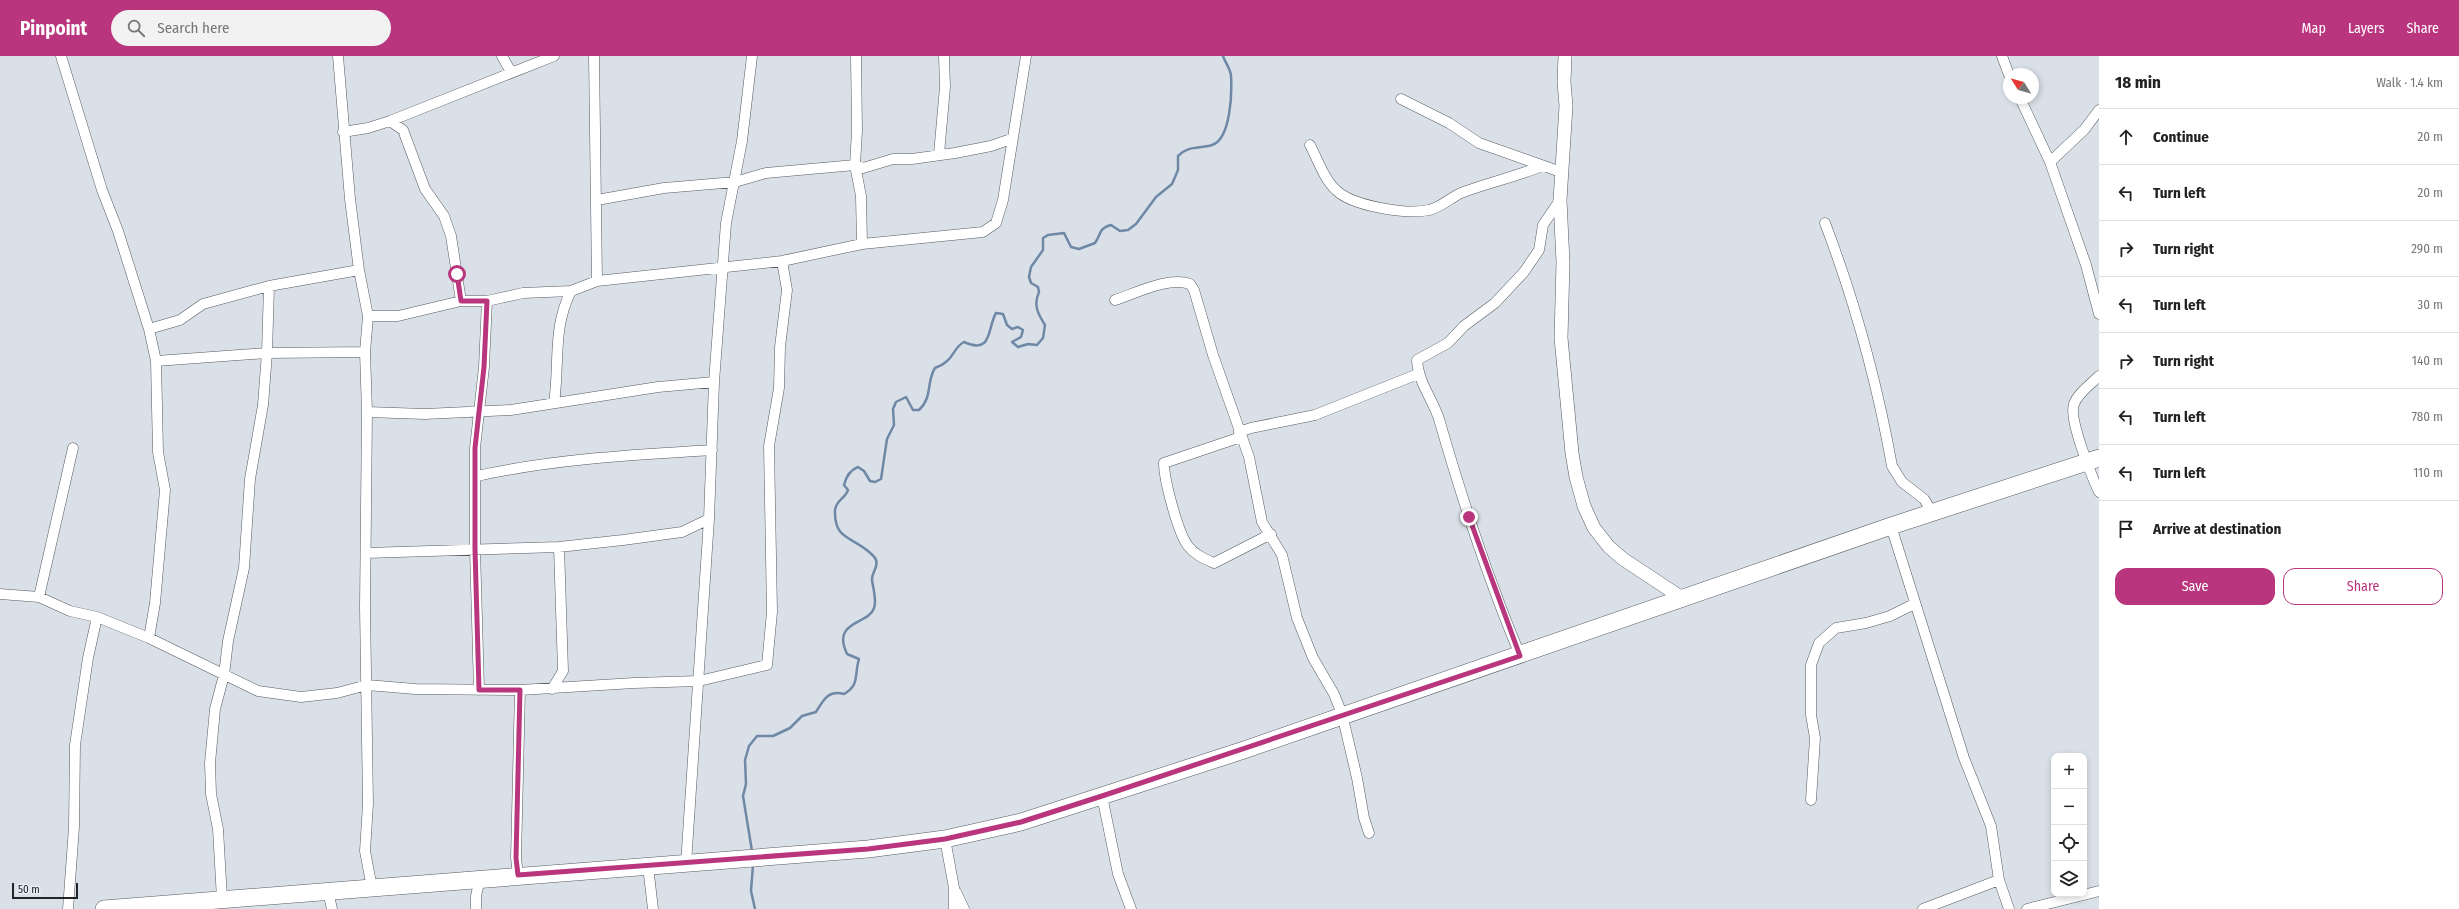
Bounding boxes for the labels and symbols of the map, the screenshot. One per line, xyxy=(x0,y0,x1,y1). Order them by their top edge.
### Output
north arrow xyxy=(2003,68,2039,104)
route start xyxy=(448,265,466,283)
route end xyxy=(1460,508,1478,526)
scale bar xyxy=(12,881,78,900)

